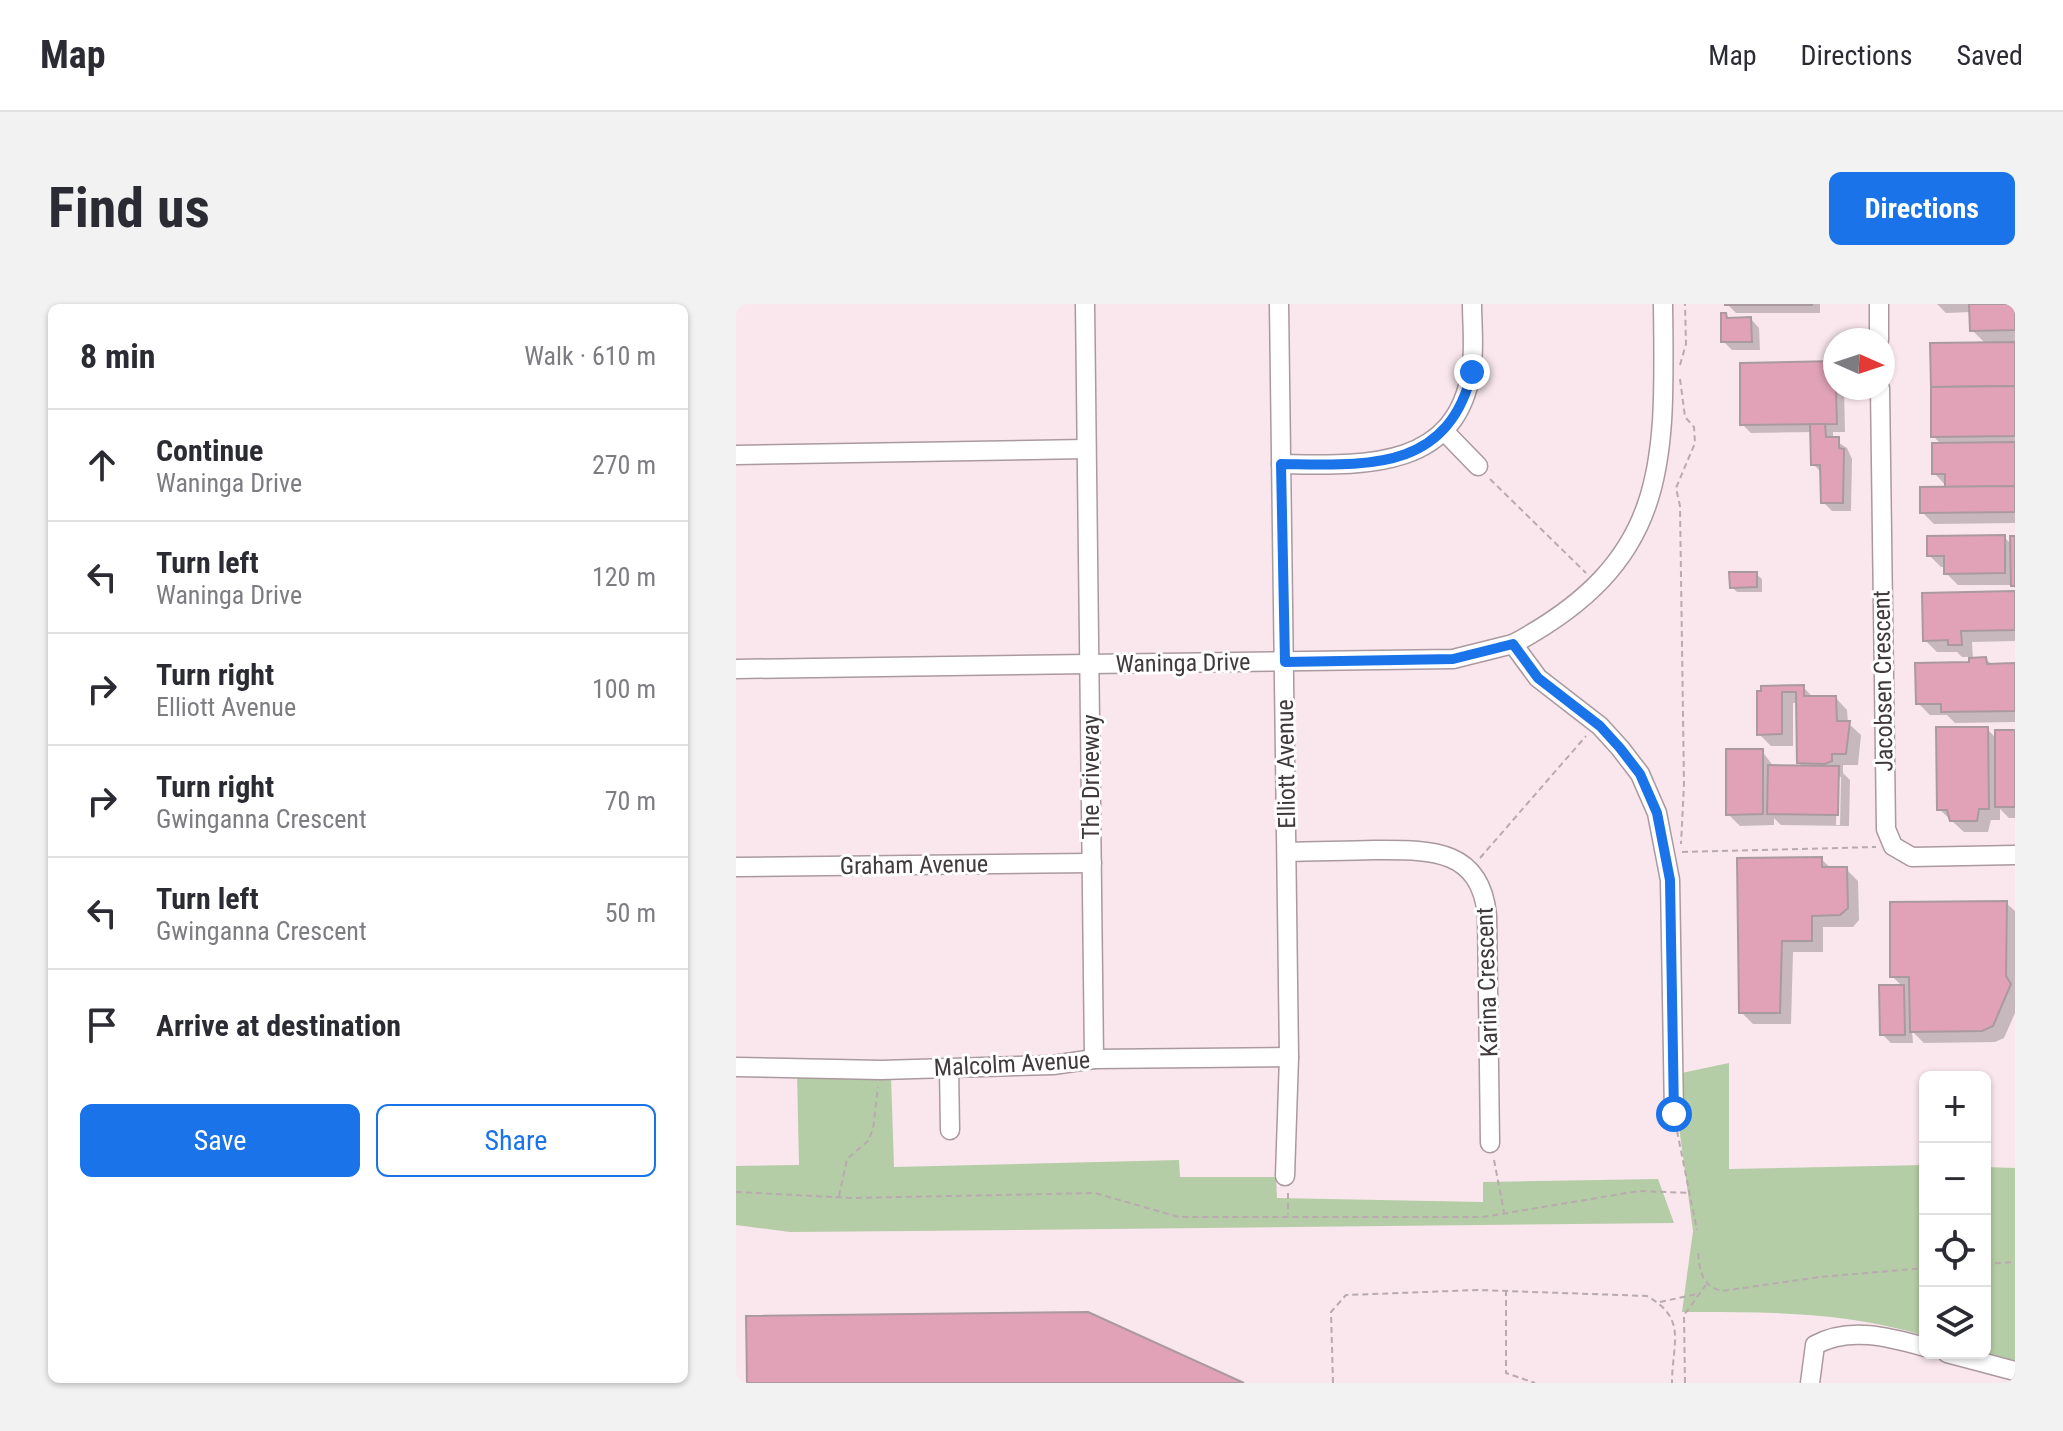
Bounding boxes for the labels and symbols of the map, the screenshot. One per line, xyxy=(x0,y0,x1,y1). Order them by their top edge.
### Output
north arrow xyxy=(1823,328,1895,400)
route end xyxy=(1454,354,1490,390)
street label: Jacobsen Crescent xyxy=(1867,590,1899,772)
street label: Waninga Drive xyxy=(1115,648,1251,678)
street label: Elliott Avenue xyxy=(1271,699,1301,829)
street label: The Driveway xyxy=(1077,714,1105,840)
street label: Graham Avenue xyxy=(840,850,988,880)
street label: Karina Crescent xyxy=(1470,907,1504,1057)
street label: Malcolm Avenue xyxy=(933,1046,1091,1082)
route start xyxy=(1656,1096,1692,1132)

